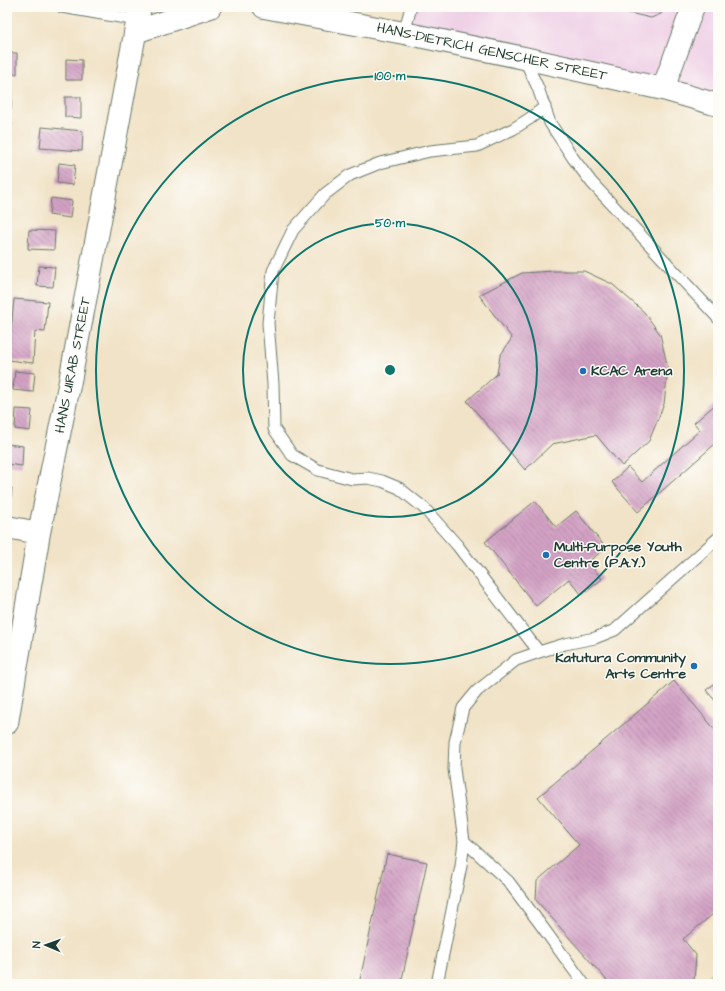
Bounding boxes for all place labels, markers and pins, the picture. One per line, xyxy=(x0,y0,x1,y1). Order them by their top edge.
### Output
place label: KCAC Arena xyxy=(591,361,673,381)
centre of rings xyxy=(383,363,397,377)
marker: KCAC Arena xyxy=(578,366,588,376)
place label: Multi-Purpose Youth Centre (P.A.Y.) xyxy=(554,537,683,573)
marker: Multi-Purpose Youth Centre (P.A.Y.) xyxy=(541,550,551,560)
place label: Katutura Community Arts Centre xyxy=(555,648,686,684)
marker: Katutura Community Arts Centre xyxy=(689,661,699,671)

